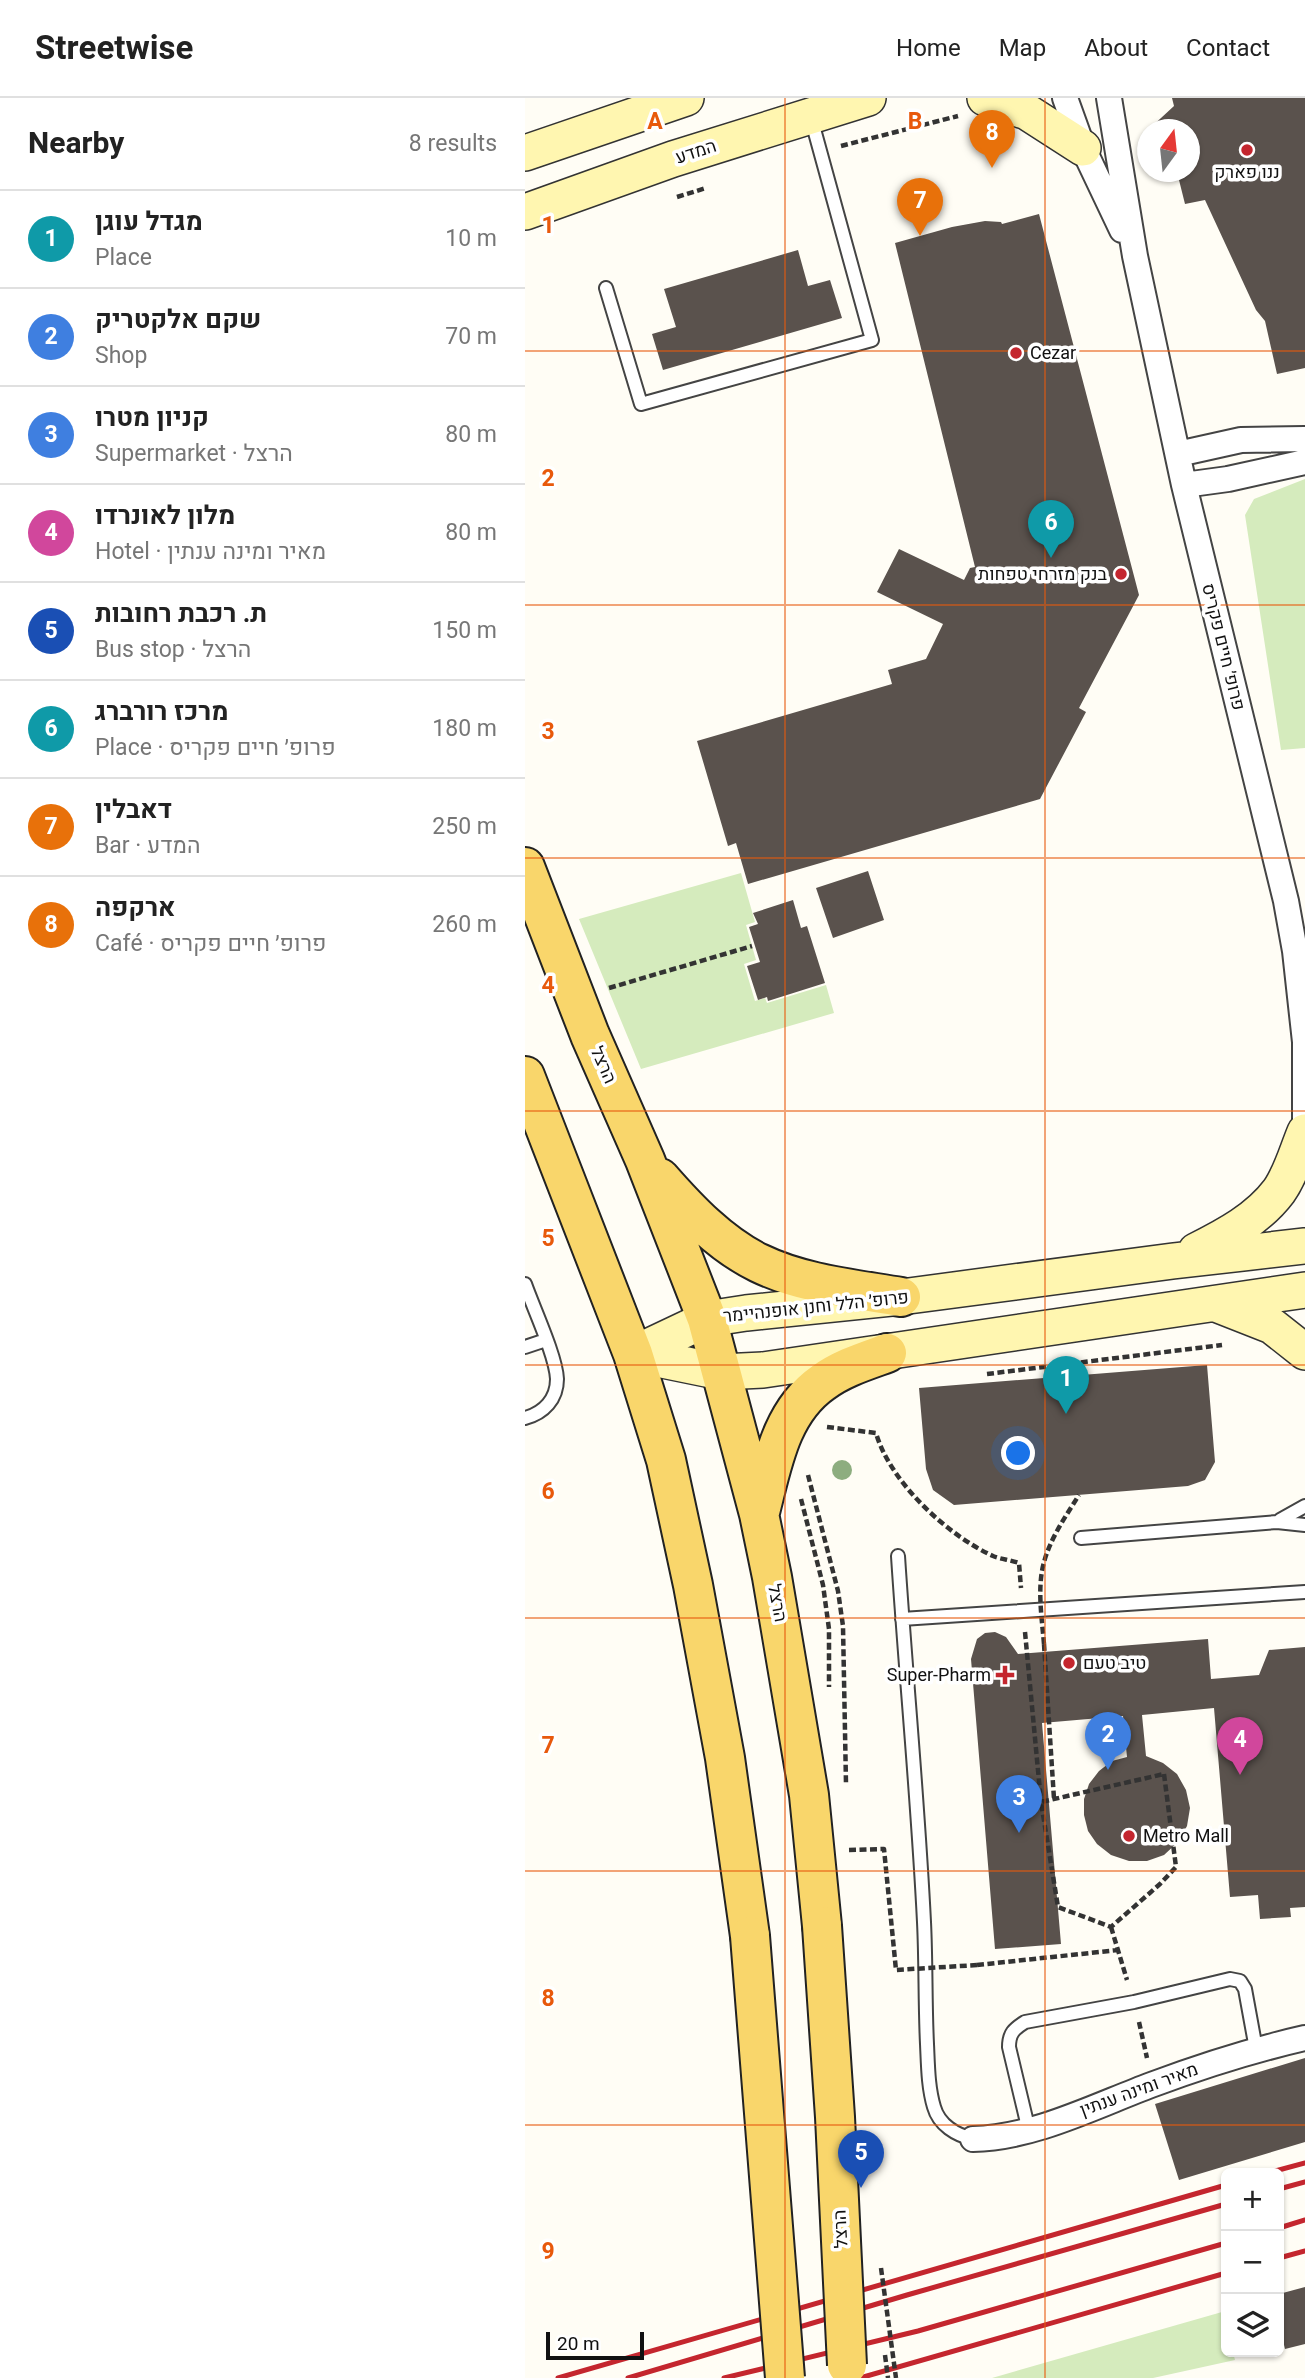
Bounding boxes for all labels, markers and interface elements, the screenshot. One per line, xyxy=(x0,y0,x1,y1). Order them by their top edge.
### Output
text: Streetwise xyxy=(35,24,193,73)
text: Home xyxy=(896,31,961,66)
text: Map xyxy=(999,31,1046,66)
text: About xyxy=(1084,31,1148,66)
text: Contact xyxy=(1186,31,1270,66)
text: A xyxy=(647,105,663,139)
text: B xyxy=(908,105,922,139)
pin: 8 xyxy=(969,110,1015,168)
north arrow xyxy=(1137,119,1200,182)
text: Nearby xyxy=(28,122,124,166)
text: 8 results xyxy=(409,127,497,161)
street label: המדע xyxy=(672,133,720,171)
marker: ננו פארק xyxy=(1239,142,1255,158)
place label: ננו פארק xyxy=(1214,159,1280,186)
pin: 7 xyxy=(897,178,943,236)
text: מגדל עוגן xyxy=(95,203,203,241)
text: 1 xyxy=(541,209,555,243)
text: 1 xyxy=(44,222,58,256)
text: 10 m xyxy=(445,222,497,256)
text: Place xyxy=(95,241,152,275)
text: שקם אלקטריק xyxy=(95,301,261,339)
text: 2 xyxy=(44,320,58,354)
text: 70 m xyxy=(445,320,497,354)
text: Shop xyxy=(95,339,147,373)
place label: Cezar xyxy=(1030,340,1076,367)
marker: Cezar xyxy=(1008,345,1024,361)
text: קניון מטרו xyxy=(95,399,209,437)
text: 3 xyxy=(44,418,58,452)
text: 80 m xyxy=(445,418,497,452)
text: Supermarket · הרצל xyxy=(95,437,293,471)
text: 2 xyxy=(541,462,555,496)
text: מלון לאונרדו xyxy=(95,497,235,535)
pin: 6 xyxy=(1028,500,1074,558)
text: 4 xyxy=(44,516,58,550)
text: 80 m xyxy=(445,516,497,550)
text: Hotel · מאיר ומינה ענתין xyxy=(95,535,326,569)
place label: בנק מזרחי טפחות xyxy=(978,561,1108,588)
marker: בנק מזרחי טפחות xyxy=(1113,566,1129,582)
street label: פרופ׳ חיים פקריס xyxy=(1194,581,1252,713)
text: ת. רכבת רחובות xyxy=(95,595,267,633)
text: 5 xyxy=(44,614,58,648)
text: 150 m xyxy=(432,614,497,648)
text: Bus stop · הרצל xyxy=(95,633,251,667)
text: מרכז רורברג xyxy=(95,693,228,731)
text: 6 xyxy=(44,712,58,746)
text: 180 m xyxy=(432,712,497,746)
text: 3 xyxy=(541,715,555,749)
text: Place · פרופ׳ חיים פקריס xyxy=(95,731,336,765)
text: דאבלין xyxy=(95,791,172,829)
text: 7 xyxy=(44,810,58,844)
text: 250 m xyxy=(432,810,497,844)
text: Bar · המדע xyxy=(95,829,200,863)
text: ארקפה xyxy=(95,889,176,927)
text: 8 xyxy=(44,908,58,942)
text: 260 m xyxy=(432,908,497,942)
text: Café · פרופ׳ חיים פקריס xyxy=(95,927,326,961)
text: 4 xyxy=(541,969,555,1003)
street label: הרצל xyxy=(583,1042,623,1088)
text: 5 xyxy=(541,1222,555,1256)
street label: פרופ׳ הלל וחנן אופנהיימר xyxy=(722,1284,910,1330)
pin: 1 xyxy=(1043,1356,1089,1414)
your location xyxy=(1001,1436,1035,1470)
text: 6 xyxy=(541,1475,555,1509)
street label: הרצל xyxy=(760,1582,794,1624)
place label: טיב טעם xyxy=(1083,1650,1146,1677)
marker: טיב טעם xyxy=(1061,1655,1077,1671)
place label: Super-Pharm xyxy=(887,1662,991,1689)
marker: Super-Pharm xyxy=(997,1667,1013,1683)
pin: 2 xyxy=(1085,1712,1131,1770)
pin: 4 xyxy=(1217,1717,1263,1775)
text: 7 xyxy=(541,1729,555,1763)
pin: 3 xyxy=(996,1775,1042,1833)
place label: Metro Mall xyxy=(1143,1823,1229,1850)
marker: Metro Mall xyxy=(1121,1828,1137,1844)
text: 8 xyxy=(541,1982,555,2016)
street label: מאיר ומינה ענתין xyxy=(1076,2056,1202,2124)
pin: 5 xyxy=(838,2130,884,2188)
map controls xyxy=(1221,2168,1284,2357)
button: + xyxy=(1221,2168,1284,2231)
street label: הרצל xyxy=(827,2209,855,2249)
button: − xyxy=(1221,2231,1284,2294)
text: 9 xyxy=(541,2235,555,2269)
button: layers xyxy=(1221,2294,1284,2357)
scale bar xyxy=(546,2329,644,2361)
text: 20 m xyxy=(557,2330,600,2358)

